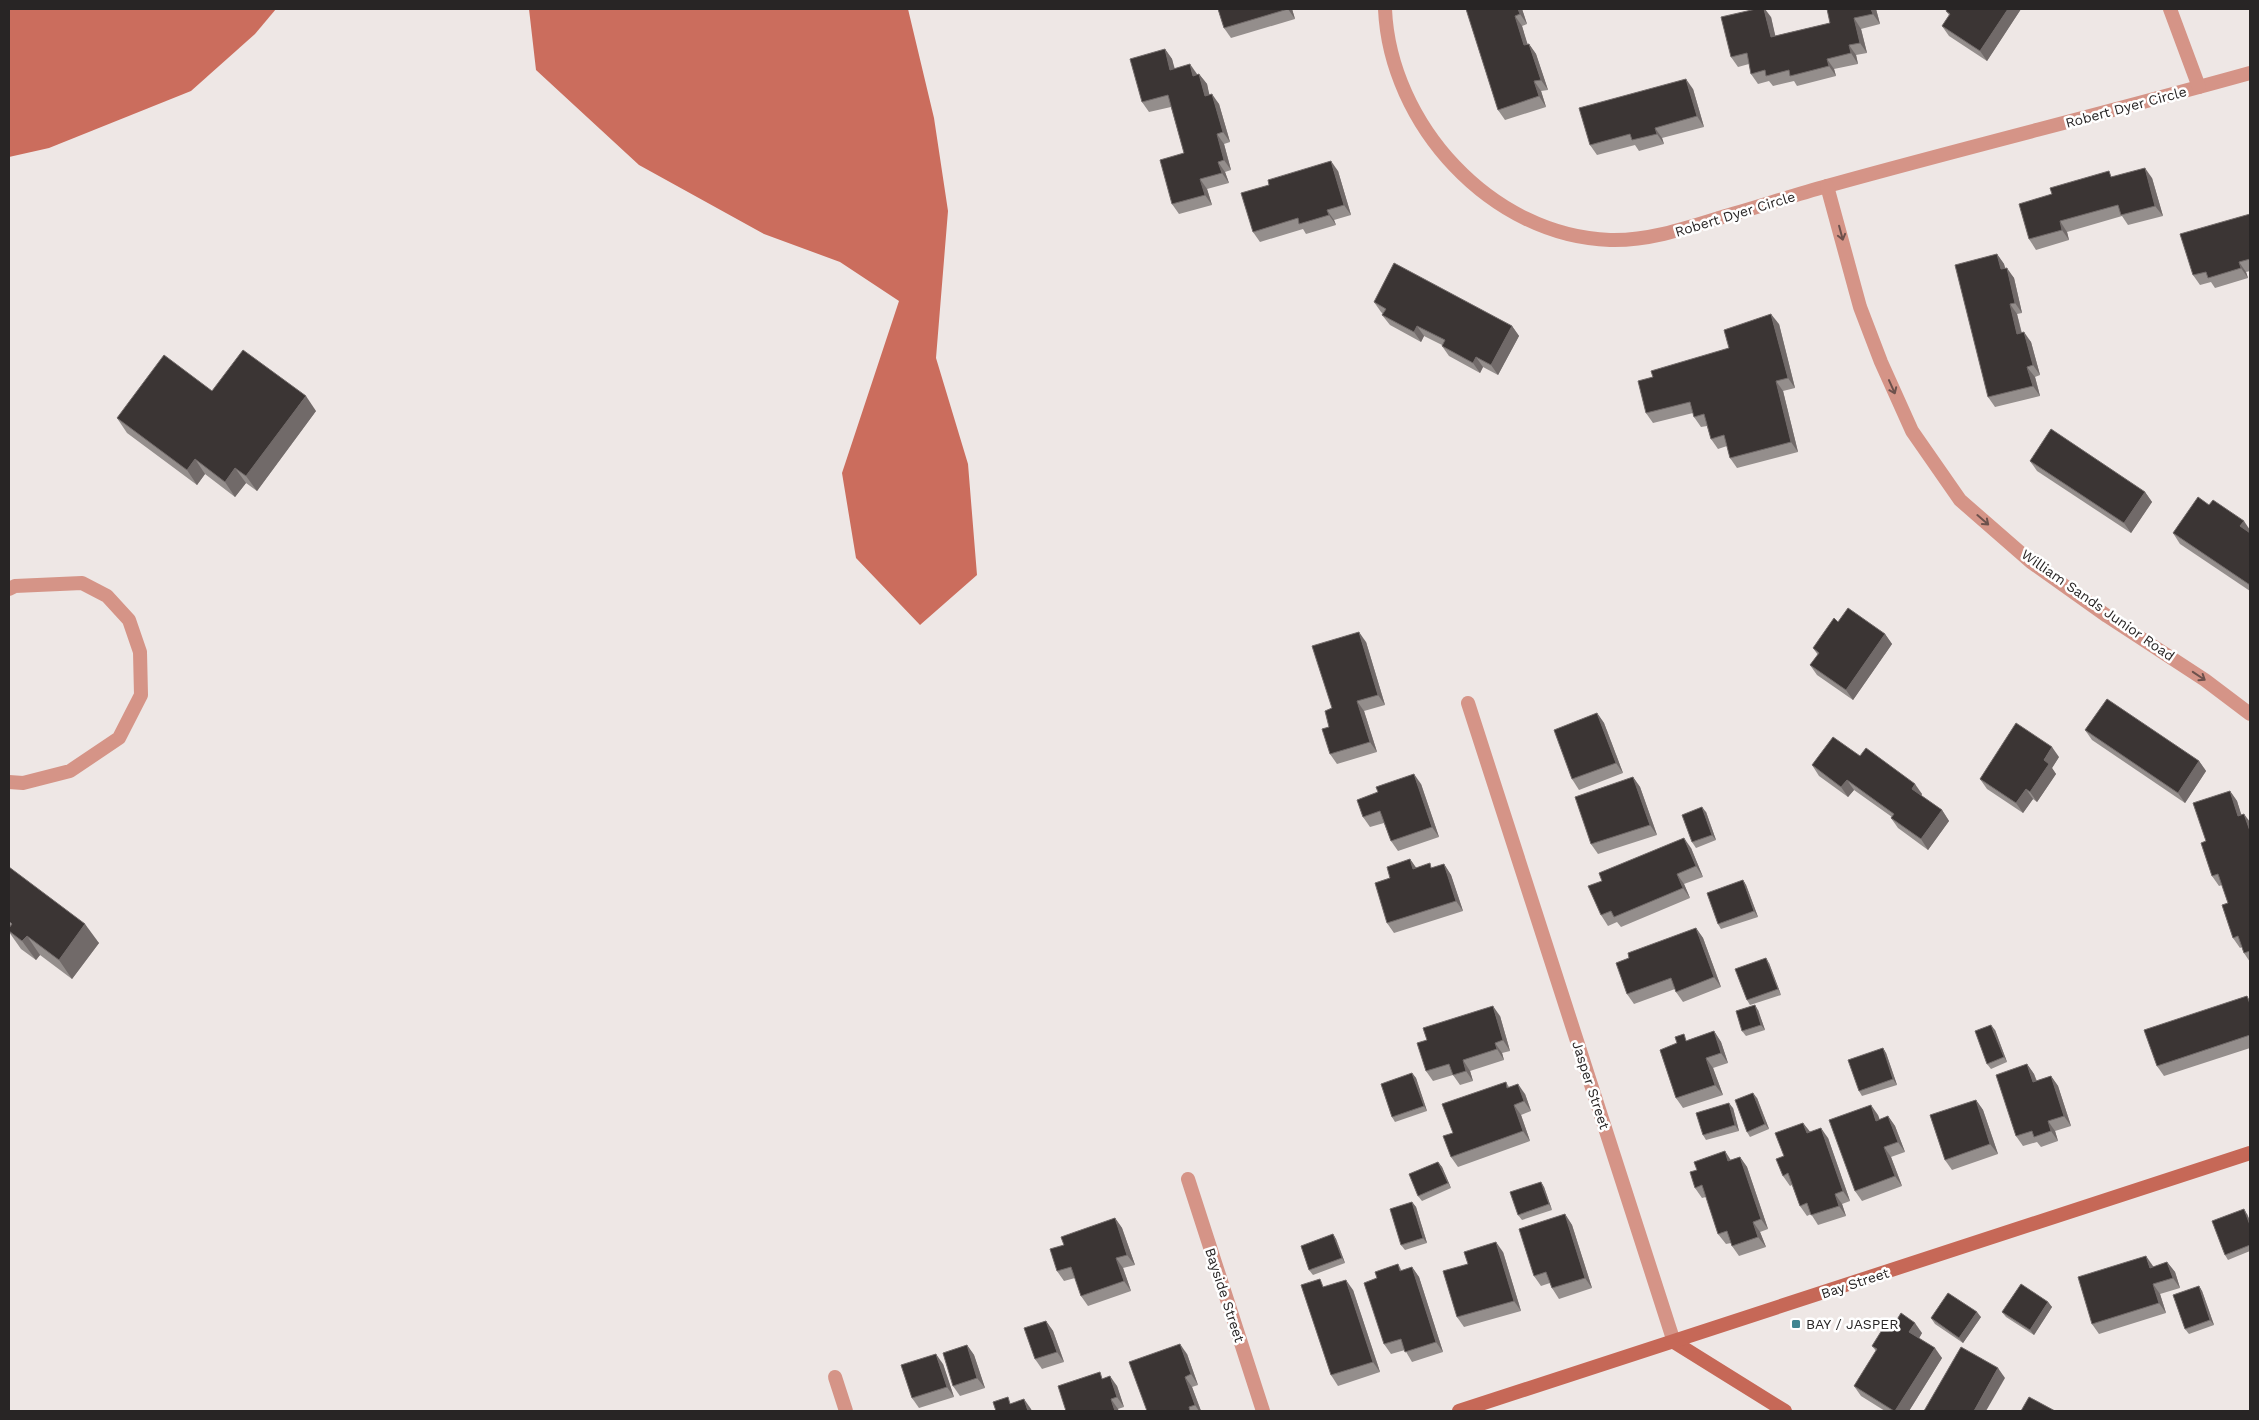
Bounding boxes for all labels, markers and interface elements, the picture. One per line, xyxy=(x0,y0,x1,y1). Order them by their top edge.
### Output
street label: Robert Dyer Circle xyxy=(2064,83,2188,131)
street label: Robert Dyer Circle xyxy=(1673,188,1797,240)
one-way arrow xyxy=(1837,225,1846,241)
one-way arrow xyxy=(1887,379,1897,394)
one-way arrow xyxy=(1976,514,1989,525)
street label: William Sands Junior Road xyxy=(2018,546,2178,664)
one-way arrow xyxy=(2192,671,2206,681)
street label: Jasper Street xyxy=(1569,1039,1613,1131)
street label: Bayside Street xyxy=(1202,1246,1248,1344)
street label: Bay Street xyxy=(1819,1264,1891,1301)
place label: BAY / JASPER xyxy=(1806,1316,1899,1332)
marker: BAY / JASPER xyxy=(1790,1318,1802,1330)

